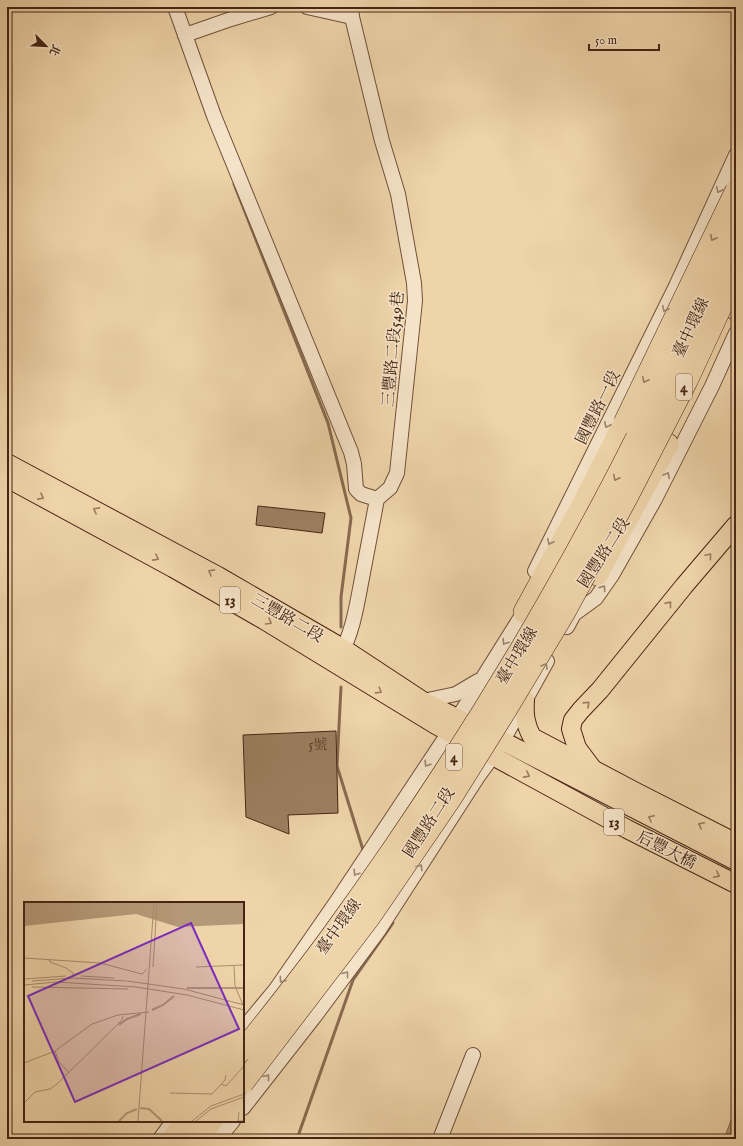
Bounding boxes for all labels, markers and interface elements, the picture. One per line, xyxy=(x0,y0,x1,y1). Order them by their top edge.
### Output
north arrow xyxy=(26,26,66,66)
scale bar xyxy=(589,26,659,52)
text: 50 m xyxy=(595,33,617,48)
text: 北 xyxy=(46,42,63,58)
one-way arrow xyxy=(716,186,724,194)
one-way arrow xyxy=(711,234,718,241)
street label: 三豐路二段549巷 xyxy=(379,290,409,408)
street label: 臺中環線 xyxy=(669,295,714,361)
one-way arrow xyxy=(662,304,670,312)
street label: 國豐路一段 xyxy=(572,368,625,448)
road number: 4 xyxy=(676,374,692,400)
one-way arrow xyxy=(642,376,650,384)
one-way arrow xyxy=(605,421,612,428)
one-way arrow xyxy=(662,472,670,479)
one-way arrow xyxy=(613,474,620,481)
one-way arrow xyxy=(37,492,44,499)
one-way arrow xyxy=(93,507,100,515)
street label: 國豐路二段 xyxy=(575,514,635,592)
one-way arrow xyxy=(547,537,555,545)
one-way arrow xyxy=(151,554,159,561)
one-way arrow xyxy=(705,554,712,561)
one-way arrow xyxy=(208,569,215,576)
one-way arrow xyxy=(598,585,606,592)
road number: 13 xyxy=(220,587,240,613)
street label: 三豐路二段 xyxy=(247,590,327,647)
one-way arrow xyxy=(665,602,672,609)
one-way arrow xyxy=(265,618,272,625)
street label: 臺中環線 xyxy=(493,623,543,689)
one-way arrow xyxy=(503,638,510,645)
one-way arrow xyxy=(540,663,547,670)
one-way arrow xyxy=(375,686,382,694)
one-way arrow xyxy=(582,702,590,709)
house number: 5號 xyxy=(308,736,328,754)
road number: 4 xyxy=(446,744,462,770)
one-way arrow xyxy=(424,760,432,767)
one-way arrow xyxy=(523,770,531,778)
street label: 國豐路二段 xyxy=(400,784,460,862)
road number: 13 xyxy=(604,809,624,835)
one-way arrow xyxy=(648,815,656,823)
one-way arrow xyxy=(698,822,705,830)
street label: 后豐大橋 xyxy=(633,827,699,874)
one-way arrow xyxy=(415,864,422,871)
one-way arrow xyxy=(353,868,360,875)
one-way arrow xyxy=(713,870,720,877)
street label: 臺中環線 xyxy=(313,895,367,959)
inset map xyxy=(24,902,244,1122)
one-way arrow xyxy=(341,972,348,979)
one-way arrow xyxy=(280,975,287,982)
one-way arrow xyxy=(262,1075,269,1082)

